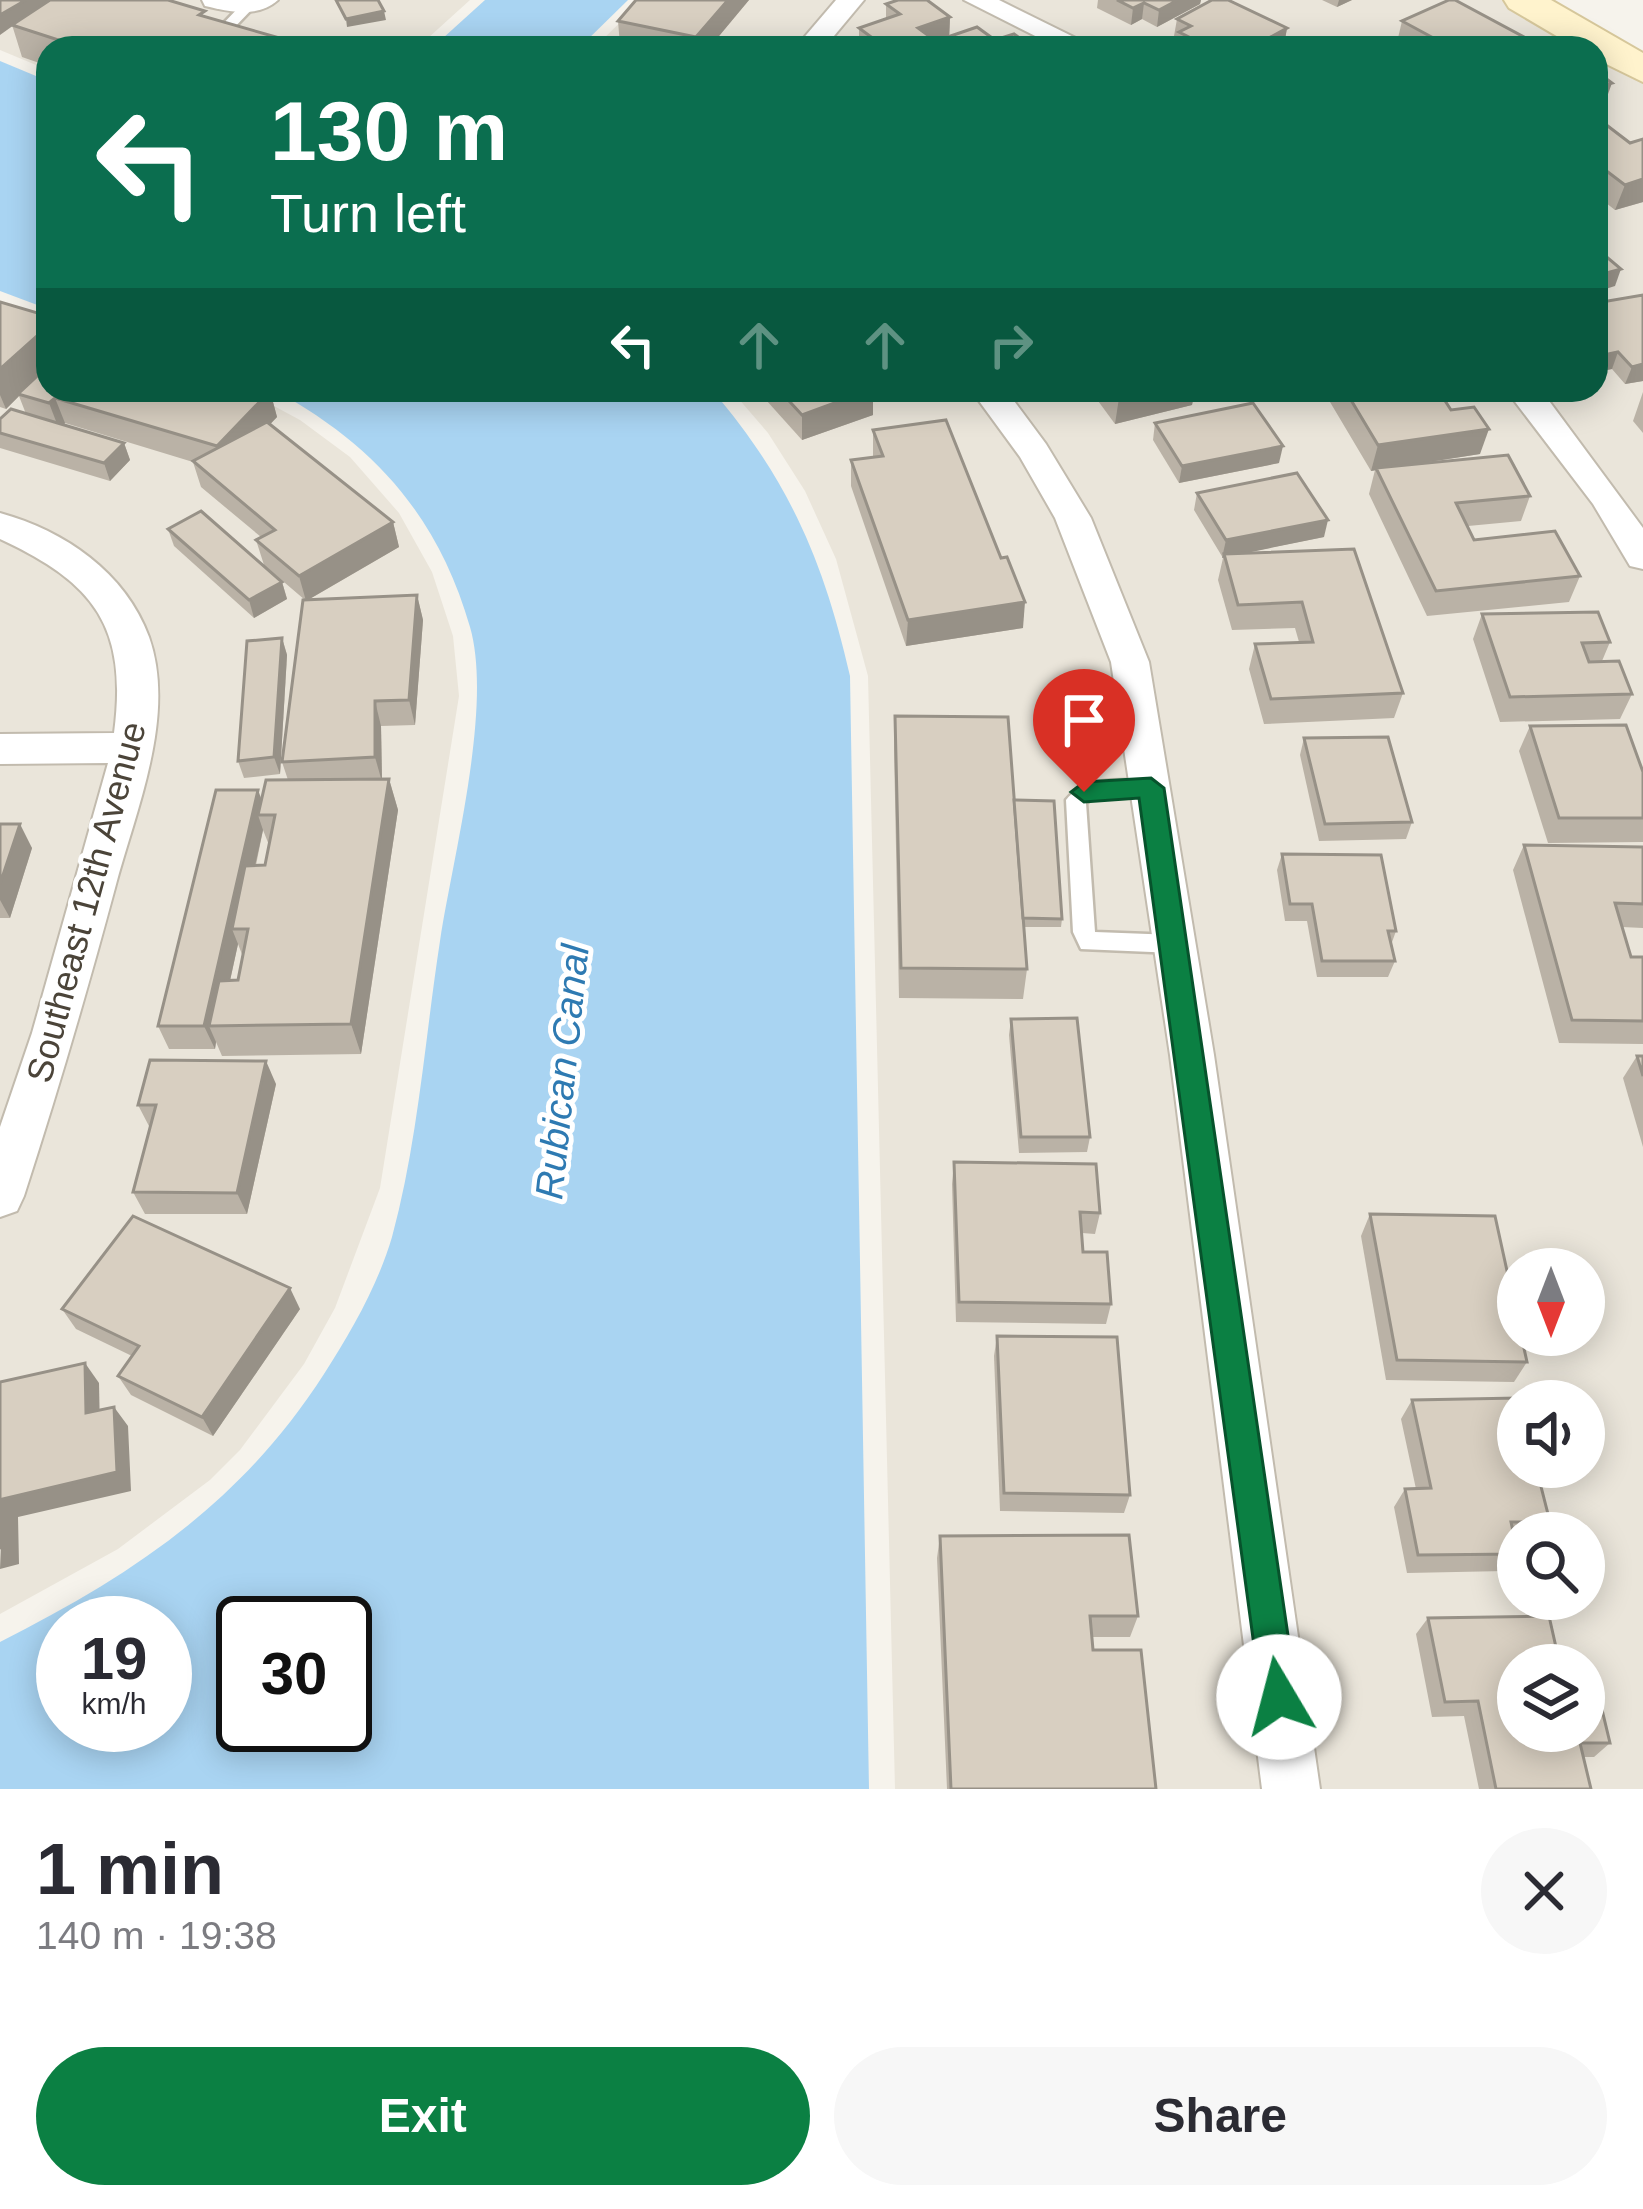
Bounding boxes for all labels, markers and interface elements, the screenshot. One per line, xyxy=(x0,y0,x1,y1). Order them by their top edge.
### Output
icon: left xyxy=(72,84,228,240)
text: 130 m xyxy=(270,84,508,178)
text: Turn left xyxy=(270,183,466,243)
icon: left xyxy=(600,312,666,378)
icon: ahead xyxy=(726,312,792,378)
icon: ahead xyxy=(852,312,918,378)
icon: right xyxy=(978,312,1044,378)
pin xyxy=(1033,669,1135,792)
icon: arrive xyxy=(1051,687,1117,753)
street label: Southeast 12th Avenue xyxy=(18,717,154,1087)
water label: Rubican Canal xyxy=(527,941,597,1201)
north arrow xyxy=(1497,1248,1605,1356)
map controls xyxy=(1497,1248,1605,1752)
button: sound xyxy=(1497,1380,1605,1488)
button: search xyxy=(1497,1512,1605,1620)
speed limit sign: 30 xyxy=(216,1596,372,1752)
text: 19 xyxy=(81,1625,147,1692)
position arrow xyxy=(1216,1634,1342,1760)
button: layers xyxy=(1497,1644,1605,1752)
text: km/h xyxy=(81,1687,147,1720)
button: close xyxy=(1481,1828,1607,1954)
text: 1 min xyxy=(36,1829,224,1909)
text: 140 m · 19:38 xyxy=(36,1914,277,1957)
button: Exit xyxy=(36,2047,810,2185)
button: Share xyxy=(834,2047,1607,2185)

